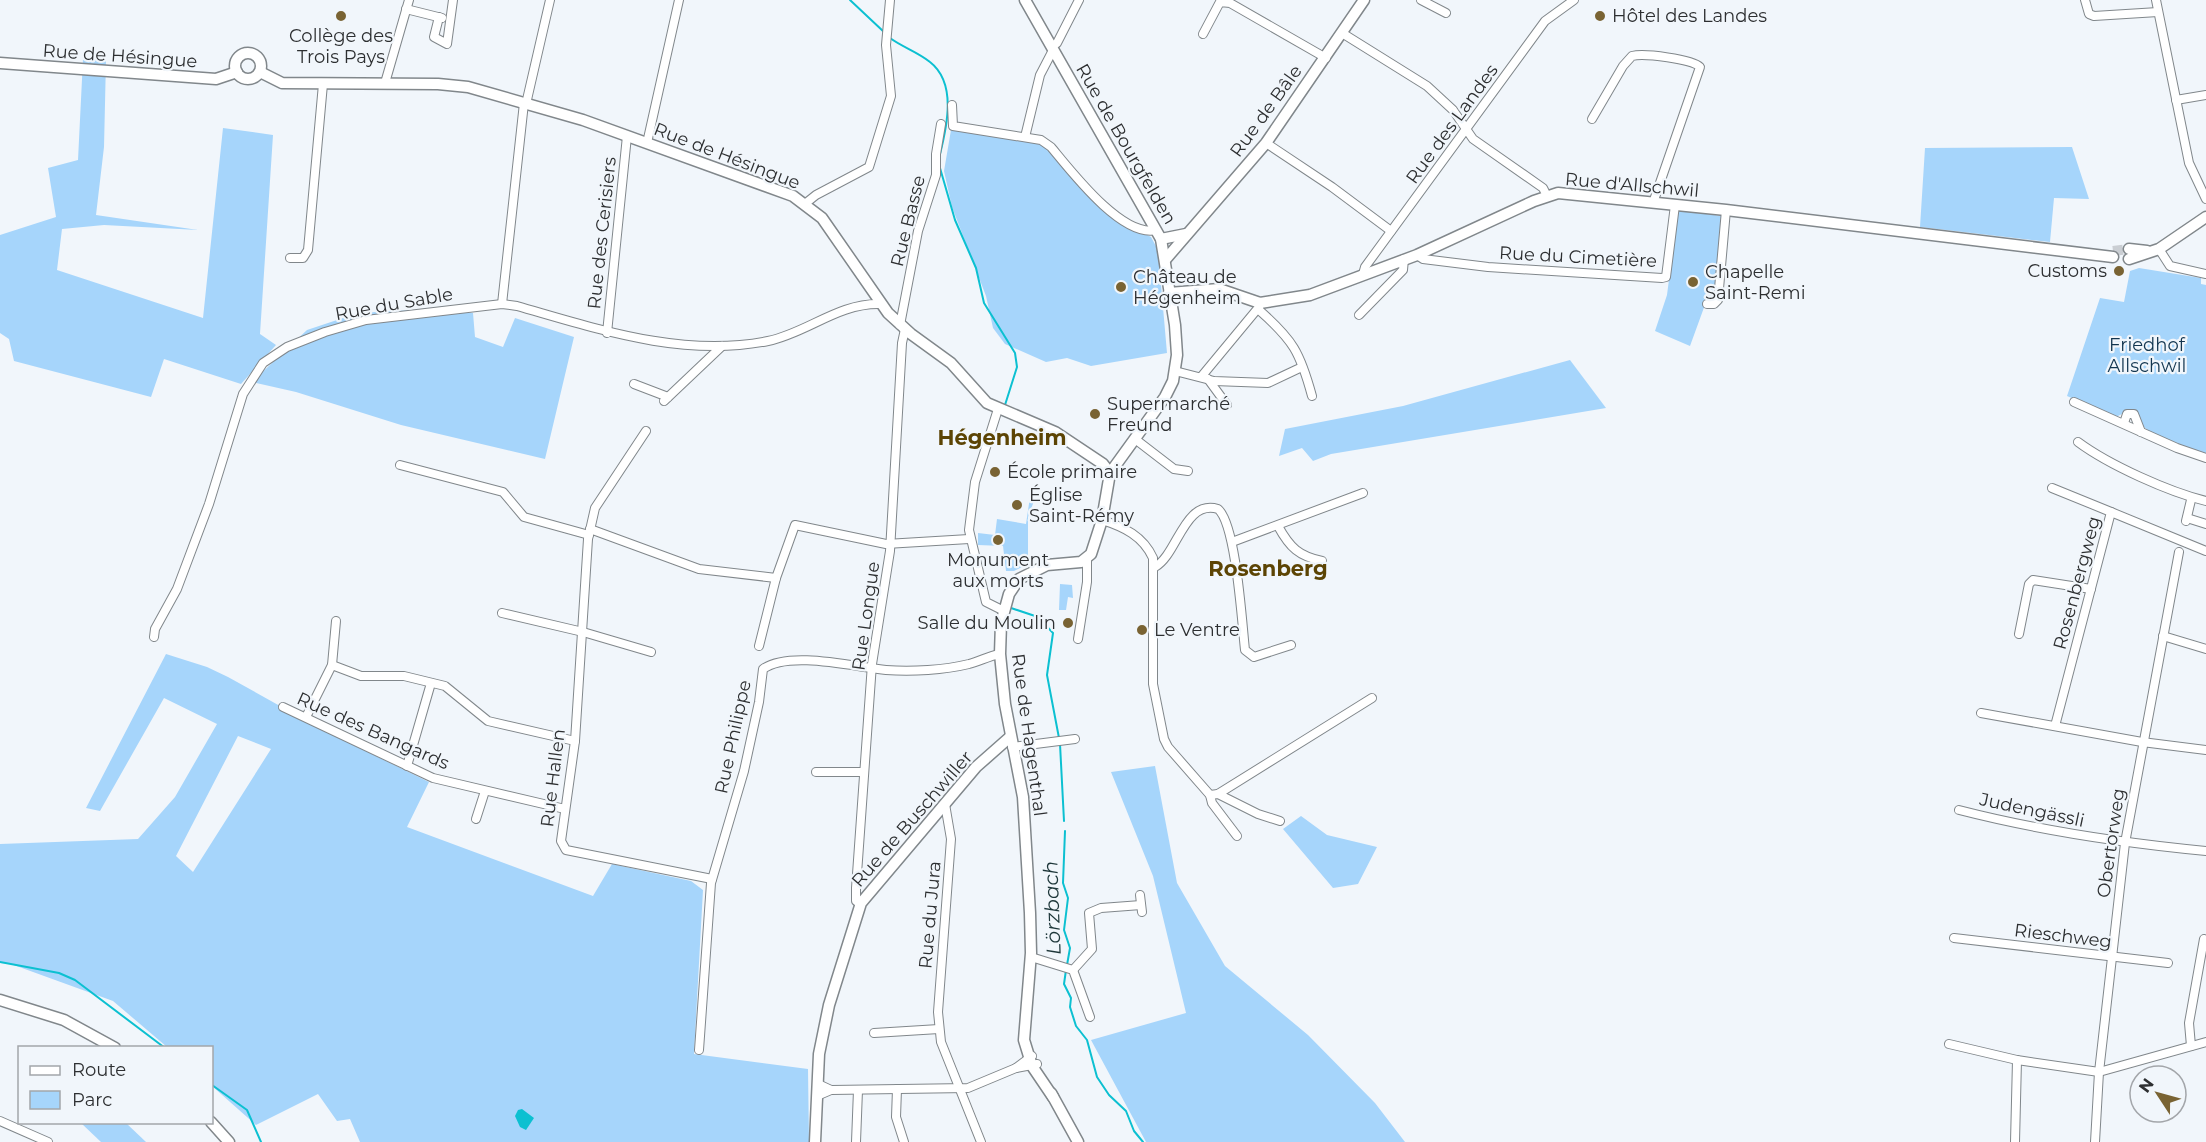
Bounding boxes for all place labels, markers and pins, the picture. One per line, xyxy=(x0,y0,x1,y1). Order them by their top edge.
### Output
place label: Hôtel des Landes xyxy=(1612,5,1767,27)
marker: Collège des Trois Pays xyxy=(334,9,348,23)
marker: Hôtel des Landes xyxy=(1593,9,1607,23)
place label: Collège des Trois Pays xyxy=(289,25,393,68)
place label: Customs xyxy=(2028,260,2107,282)
place label: Chapelle Saint-Remi xyxy=(1705,261,1806,304)
marker: Customs xyxy=(2112,264,2126,278)
place label: Château de Hégenheim xyxy=(1133,266,1241,309)
marker: Chapelle Saint-Remi xyxy=(1686,275,1700,289)
marker: Château de Hégenheim xyxy=(1114,280,1128,294)
place label: Supermarché Freund xyxy=(1107,393,1230,436)
marker: Supermarché Freund xyxy=(1088,407,1102,421)
place label: École primaire xyxy=(1007,461,1137,483)
marker: École primaire xyxy=(988,465,1002,479)
place label: Église Saint-Rémy xyxy=(1029,484,1134,527)
marker: Église Saint-Rémy xyxy=(1010,498,1024,512)
marker: Monument aux morts xyxy=(991,533,1005,547)
place label: Monument aux morts xyxy=(947,549,1049,592)
place label: Salle du Moulin xyxy=(918,612,1056,634)
marker: Salle du Moulin xyxy=(1061,616,1075,630)
place label: Le Ventre xyxy=(1154,619,1240,641)
marker: Le Ventre xyxy=(1135,623,1149,637)

